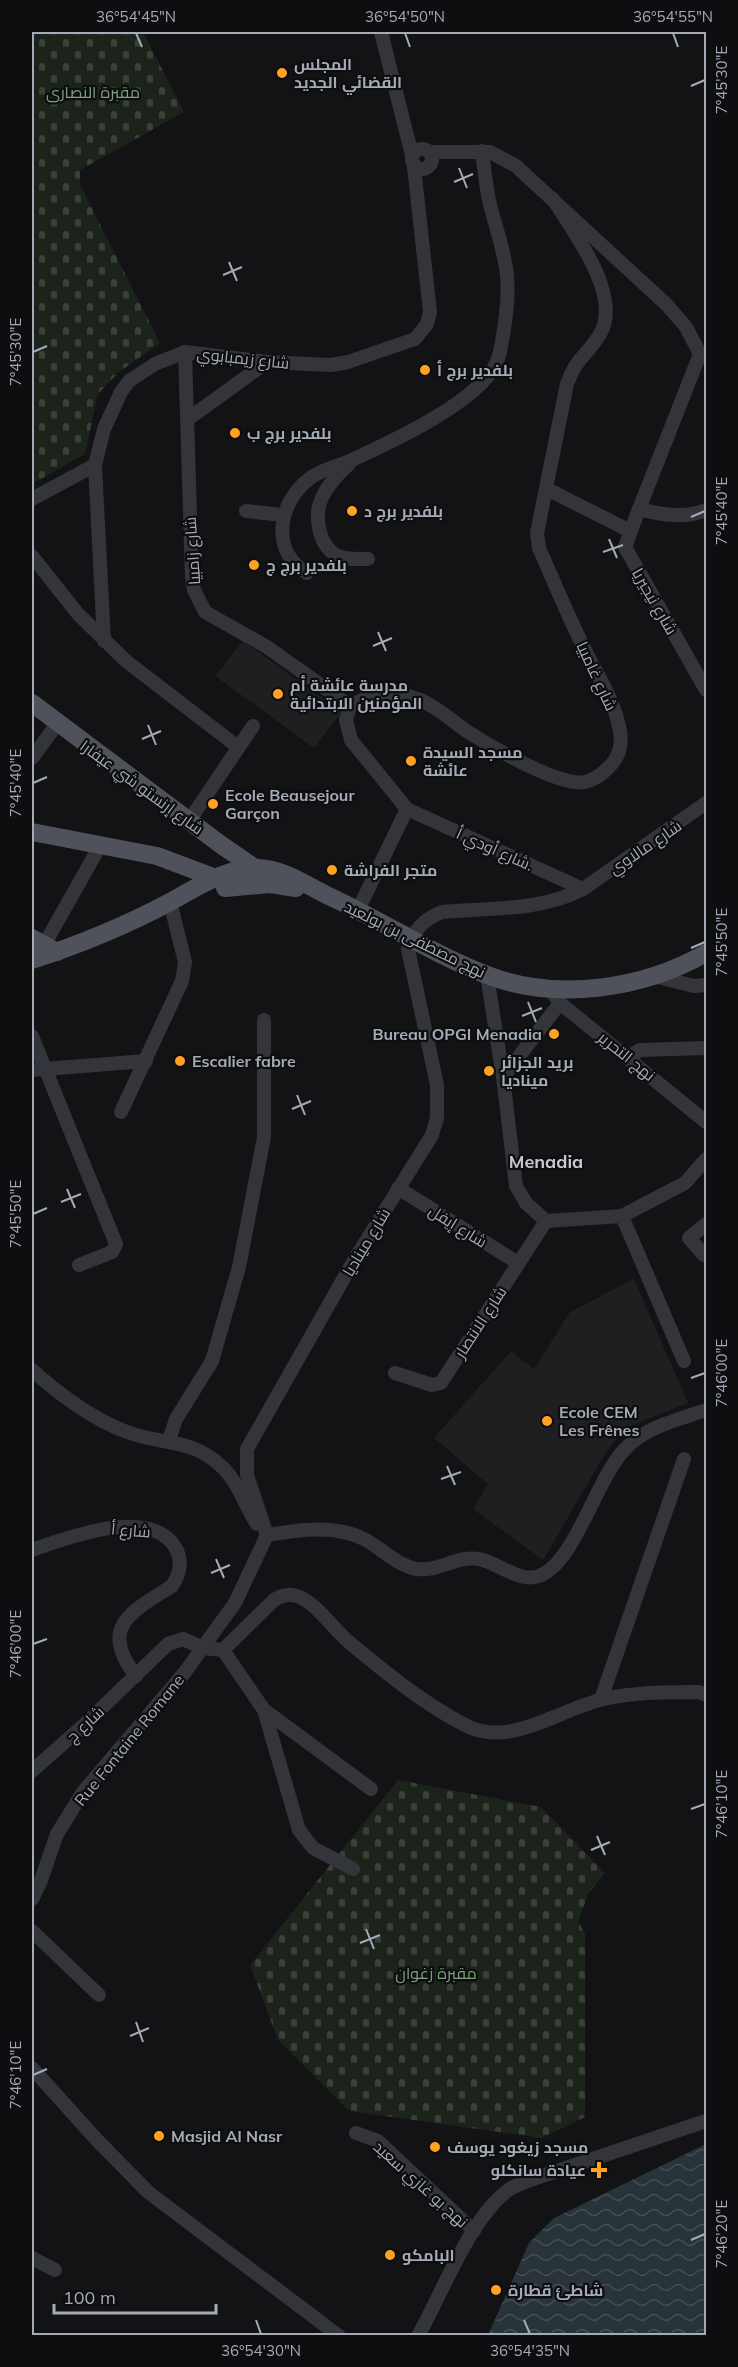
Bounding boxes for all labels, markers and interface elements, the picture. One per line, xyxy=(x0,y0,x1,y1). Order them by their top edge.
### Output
text: 36°54'45"N xyxy=(96,7,176,26)
text: 36°54'50"N xyxy=(365,7,445,26)
text: 36°54'55"N xyxy=(633,7,713,26)
text: 7°45'30"E xyxy=(712,46,731,114)
place label: المجلس القضائي الجديد xyxy=(294,54,402,95)
marker: المجلس القضائي الجديد xyxy=(275,66,289,80)
park label: مقبرة النصارى xyxy=(46,82,140,103)
text: 7°45'30"E xyxy=(6,318,25,386)
street label: شارع زيمبابوي xyxy=(195,343,290,377)
place label: بلفدير برج أ xyxy=(437,360,513,381)
marker: بلفدير برج أ xyxy=(418,363,432,377)
place label: بلفدير برج ب xyxy=(247,423,331,444)
marker: بلفدير برج ب xyxy=(228,426,242,440)
text: 7°45'40"E xyxy=(712,477,731,545)
place label: بلفدير برج د xyxy=(364,501,443,522)
marker: بلفدير برج د xyxy=(345,504,359,518)
street label: شارع زامبيا xyxy=(180,516,206,586)
place label: بلفدير برج ج xyxy=(266,555,347,576)
marker: بلفدير برج ج xyxy=(247,558,261,572)
street label: شارع نيجيريا xyxy=(626,564,682,639)
street label: شارع غامبيا xyxy=(571,638,622,714)
place label: مدرسة عائشة أم المؤمنين الابتدائية xyxy=(290,675,422,713)
marker: مدرسة عائشة أم المؤمنين الابتدائية xyxy=(271,687,285,701)
street label: شارع إرنستو شي عيفارا xyxy=(75,736,208,841)
place label: مسجد السيدة عائشة xyxy=(423,742,523,780)
text: 7°45'40"E xyxy=(6,749,25,817)
marker: مسجد السيدة عائشة xyxy=(404,754,418,768)
place label: Ecole Beausejour Garçon xyxy=(225,785,355,823)
marker: Ecole Beausejour Garçon xyxy=(206,797,220,811)
street label: شارع مالاوي xyxy=(605,815,687,882)
street label: شارع أودي أ. xyxy=(452,823,537,879)
place label: متجر الفراشة xyxy=(344,860,437,880)
marker: متجر الفراشة xyxy=(325,863,339,877)
street label: نهج مصطفى بن بولعيد xyxy=(340,896,489,984)
text: 7°45'50"E xyxy=(712,908,731,976)
place label: Bureau OPGI Menadia xyxy=(372,1024,542,1044)
street label: نهج التحرير xyxy=(593,1026,659,1086)
marker: Bureau OPGI Menadia xyxy=(547,1027,561,1041)
place label: Escalier fabre xyxy=(192,1051,296,1071)
place label: بريد الجزائر ميناديا xyxy=(500,1052,573,1090)
marker: Escalier fabre xyxy=(173,1054,187,1068)
marker: بريد الجزائر ميناديا xyxy=(482,1064,496,1078)
district label: Menadia xyxy=(509,1150,583,1173)
text: 7°45'50"E xyxy=(6,1180,25,1248)
street label: شارع إيفل xyxy=(424,1200,491,1253)
street label: شارع ميناديا xyxy=(338,1204,396,1281)
street label: شارع الانتصار xyxy=(449,1282,512,1363)
text: 7°46'00"E xyxy=(712,1339,731,1407)
place label: Ecole CEM Les Frênes xyxy=(559,1402,639,1440)
marker: Ecole CEM Les Frênes xyxy=(540,1414,554,1428)
street label: شارع أ xyxy=(110,1518,152,1544)
text: 7°46'00"E xyxy=(6,1610,25,1678)
street label: Rue Fontaine Romane xyxy=(70,1670,188,1810)
street label: شارع ج xyxy=(62,1702,109,1748)
text: 7°46'10"E xyxy=(712,1770,731,1838)
park label: مقبرة زغوان xyxy=(395,1963,477,1984)
text: 7°46'10"E xyxy=(6,2041,25,2109)
place label: Masjid Al Nasr xyxy=(171,2126,283,2146)
marker: Masjid Al Nasr xyxy=(152,2129,166,2143)
street label: نهج بو غازي سعيد xyxy=(367,2136,472,2235)
place label: مسجد زيغود يوسف xyxy=(447,2137,588,2157)
marker: مسجد زيغود يوسف xyxy=(428,2140,442,2154)
place label: عيادة سانكلو xyxy=(491,2160,586,2180)
marker: عيادة سانكلو xyxy=(590,2161,608,2179)
text: 7°46'20"E xyxy=(712,2200,731,2268)
place label: البامكو xyxy=(402,2245,455,2265)
marker: البامكو xyxy=(383,2248,397,2262)
scale bar xyxy=(54,2277,216,2315)
place label: شاطئ قطارة xyxy=(508,2280,603,2300)
marker: شاطئ قطارة xyxy=(489,2283,503,2297)
text: 100 m xyxy=(63,2286,116,2309)
text: 36°54'30"N xyxy=(221,2341,301,2360)
text: 36°54'35"N xyxy=(490,2341,570,2360)

